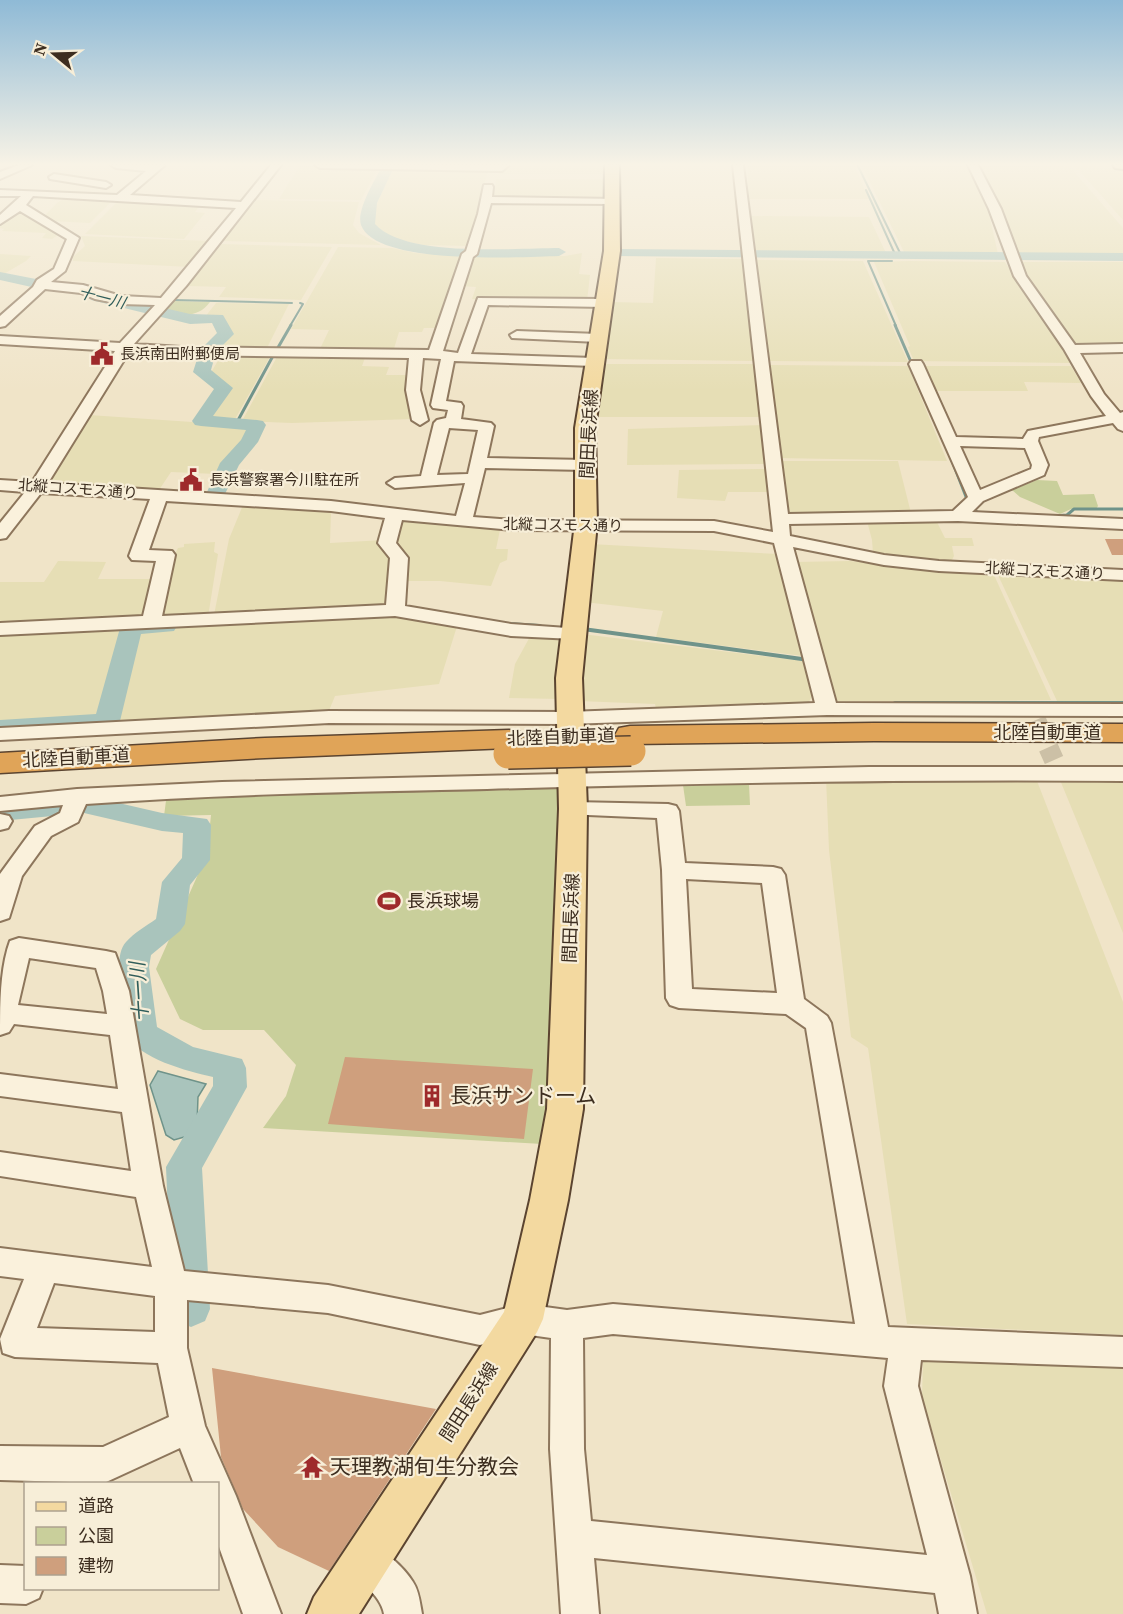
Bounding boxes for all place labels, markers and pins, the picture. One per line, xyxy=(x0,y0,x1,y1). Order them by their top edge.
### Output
public building icon: 長浜南田附郵便局 xyxy=(89,341,115,367)
place label: 長浜南田附郵便局 xyxy=(120,343,240,364)
public building icon: 長浜警察署今川駐在所 xyxy=(178,467,204,493)
place label: 長浜警察署今川駐在所 xyxy=(209,469,359,490)
sports icon: 長浜球場 xyxy=(376,888,402,914)
place label: 長浜球場 xyxy=(407,888,479,913)
place label: 長浜サンドーム xyxy=(450,1081,596,1110)
building icon: 長浜サンドーム xyxy=(419,1083,445,1109)
place label: 天理教湖旬生分教会 xyxy=(330,1452,519,1481)
temple icon: 天理教湖旬生分教会 xyxy=(299,1454,325,1480)

